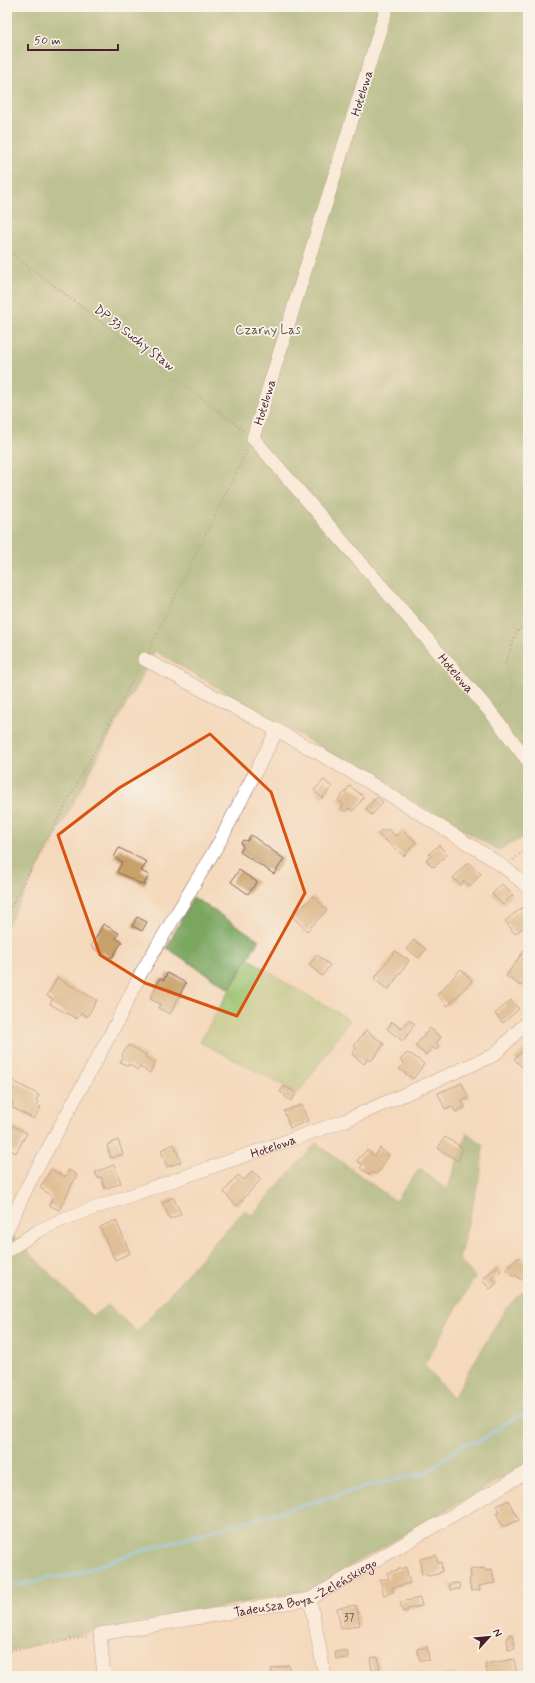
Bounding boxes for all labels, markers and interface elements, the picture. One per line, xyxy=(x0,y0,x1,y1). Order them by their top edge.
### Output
scale bar xyxy=(28,26,118,52)
text: 50 m xyxy=(34,33,61,49)
street label: Hotelowa xyxy=(347,68,378,118)
street label: DP 33 Suchy Staw xyxy=(90,301,178,375)
park label: Czarny Las xyxy=(235,322,301,339)
street label: Hotelowa xyxy=(250,377,281,427)
street label: Hotelowa xyxy=(433,650,477,697)
street label: Hotelowa xyxy=(248,1131,299,1163)
street label: Tadeusza Boya-Żeleńskiego xyxy=(232,1555,380,1622)
house number: 37 xyxy=(344,1611,355,1625)
north arrow xyxy=(469,1617,509,1657)
text: N xyxy=(489,1626,505,1639)

